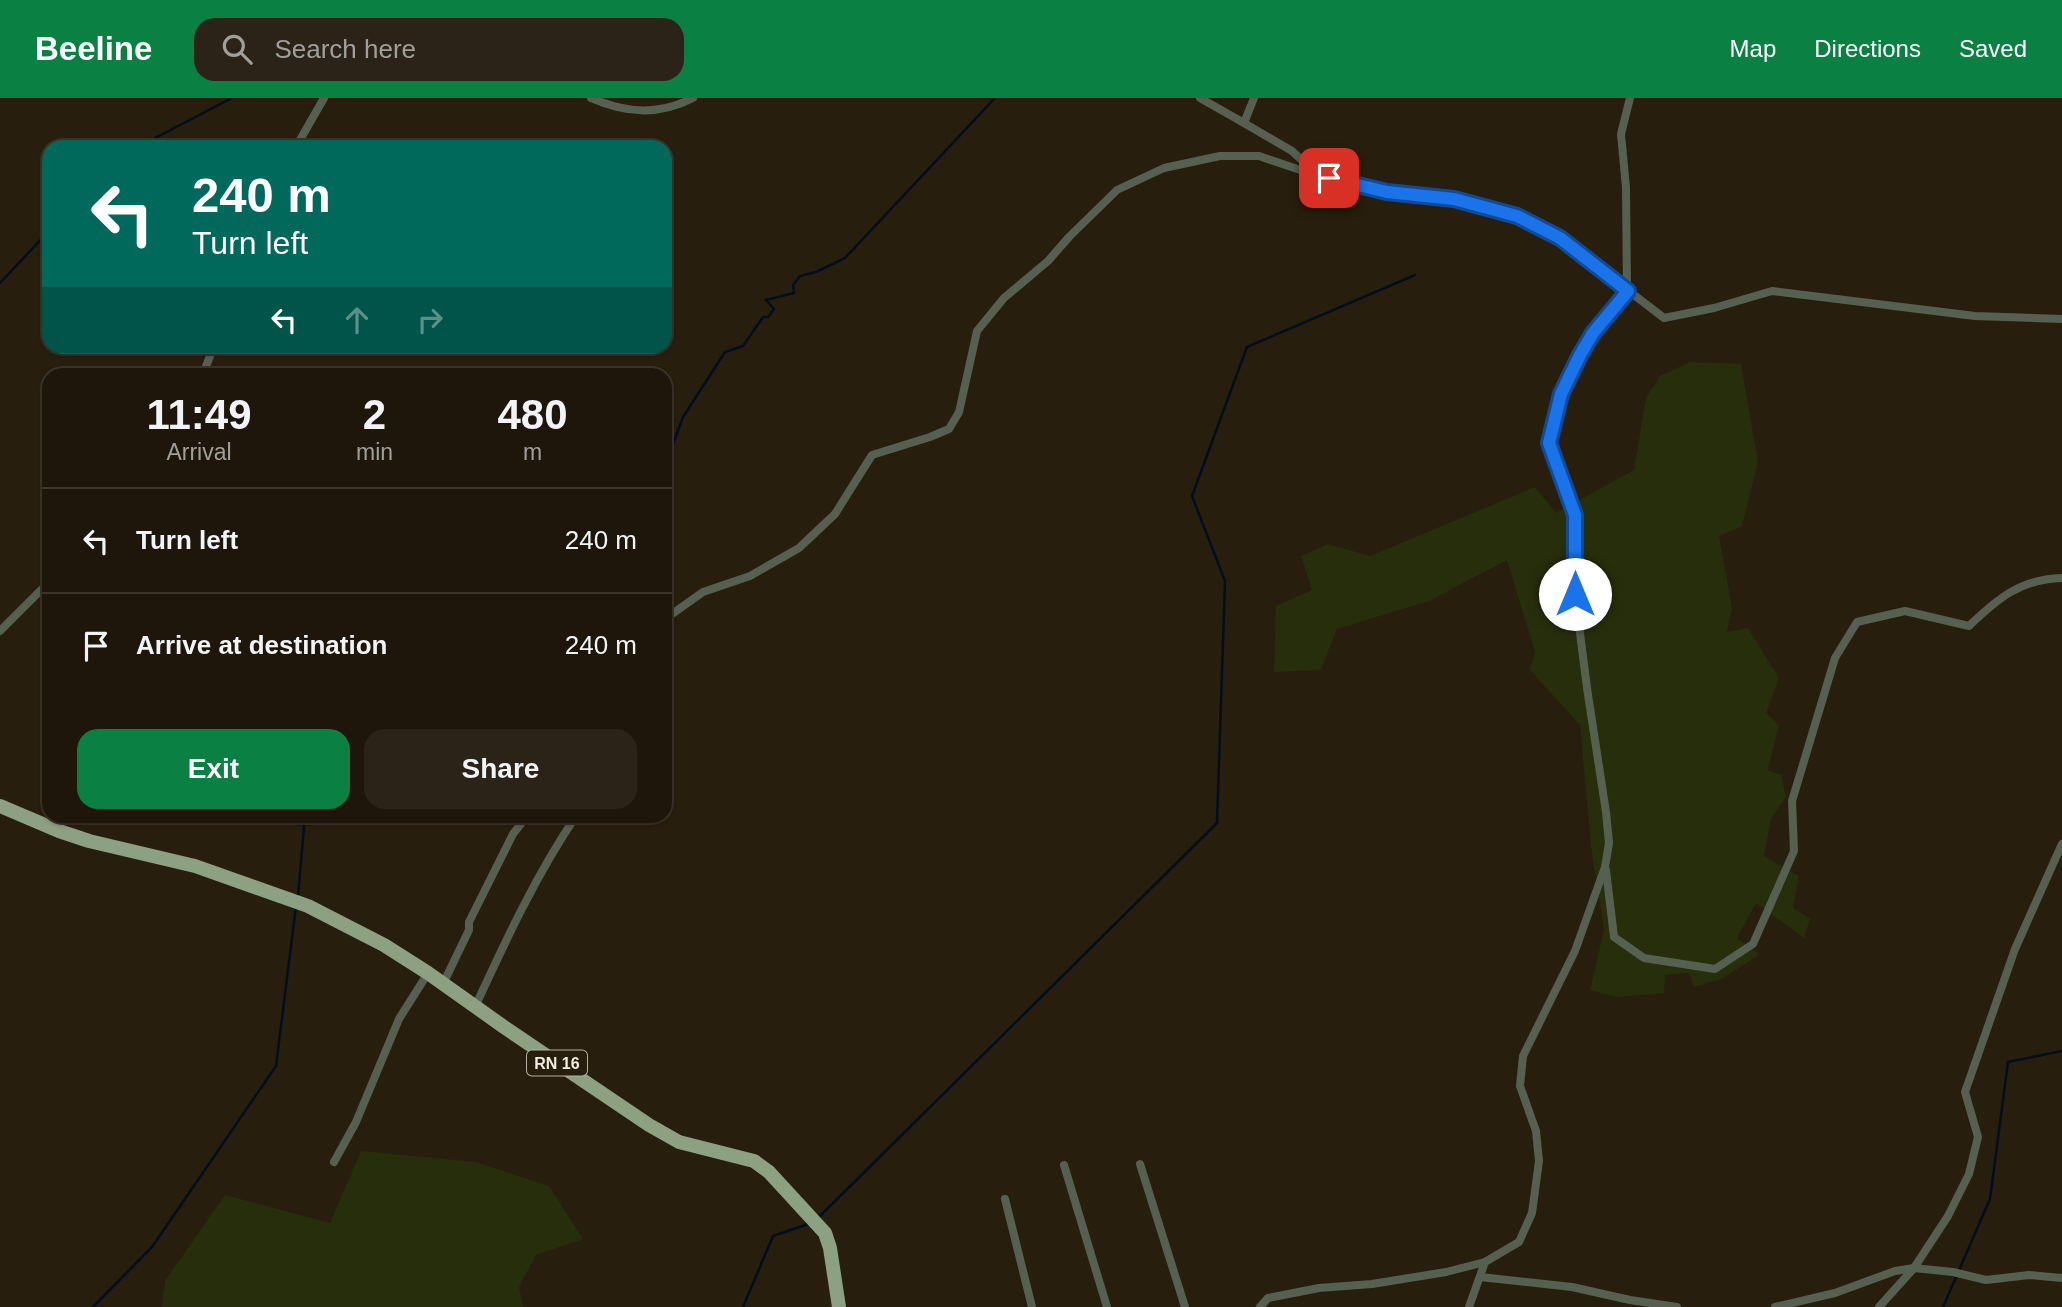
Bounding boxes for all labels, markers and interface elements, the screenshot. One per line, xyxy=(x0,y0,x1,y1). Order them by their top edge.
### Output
search box xyxy=(194,18,684,81)
text: Beeline xyxy=(35,30,152,67)
icon: search xyxy=(218,30,256,68)
text: Search here xyxy=(274,34,416,64)
text: Map xyxy=(1730,35,1776,62)
text: Directions xyxy=(1814,35,1921,62)
text: Saved xyxy=(1959,35,2027,62)
pin xyxy=(1299,148,1359,208)
icon: arrive xyxy=(1310,159,1348,197)
icon: left xyxy=(77,168,168,259)
text: 240 m xyxy=(192,168,331,222)
text: Turn left xyxy=(192,225,308,261)
icon: left xyxy=(265,301,303,339)
icon: ahead xyxy=(338,301,376,339)
icon: right xyxy=(411,301,449,339)
text: 11:49 xyxy=(146,391,252,438)
text: 2 xyxy=(363,391,386,438)
text: 480 xyxy=(497,391,568,438)
text: Arrival xyxy=(166,439,232,465)
text: min xyxy=(356,439,393,465)
text: m xyxy=(523,439,542,465)
icon: left xyxy=(77,522,115,560)
text: Turn left xyxy=(136,525,238,555)
text: 240 m xyxy=(565,525,637,555)
position arrow xyxy=(1538,557,1612,631)
icon: arrive xyxy=(77,627,115,665)
text: Arrive at destination xyxy=(136,630,387,660)
text: 240 m xyxy=(565,630,637,660)
button: Exit xyxy=(77,729,350,809)
button: Share xyxy=(364,729,637,809)
road number: RN 16 xyxy=(527,1051,587,1076)

